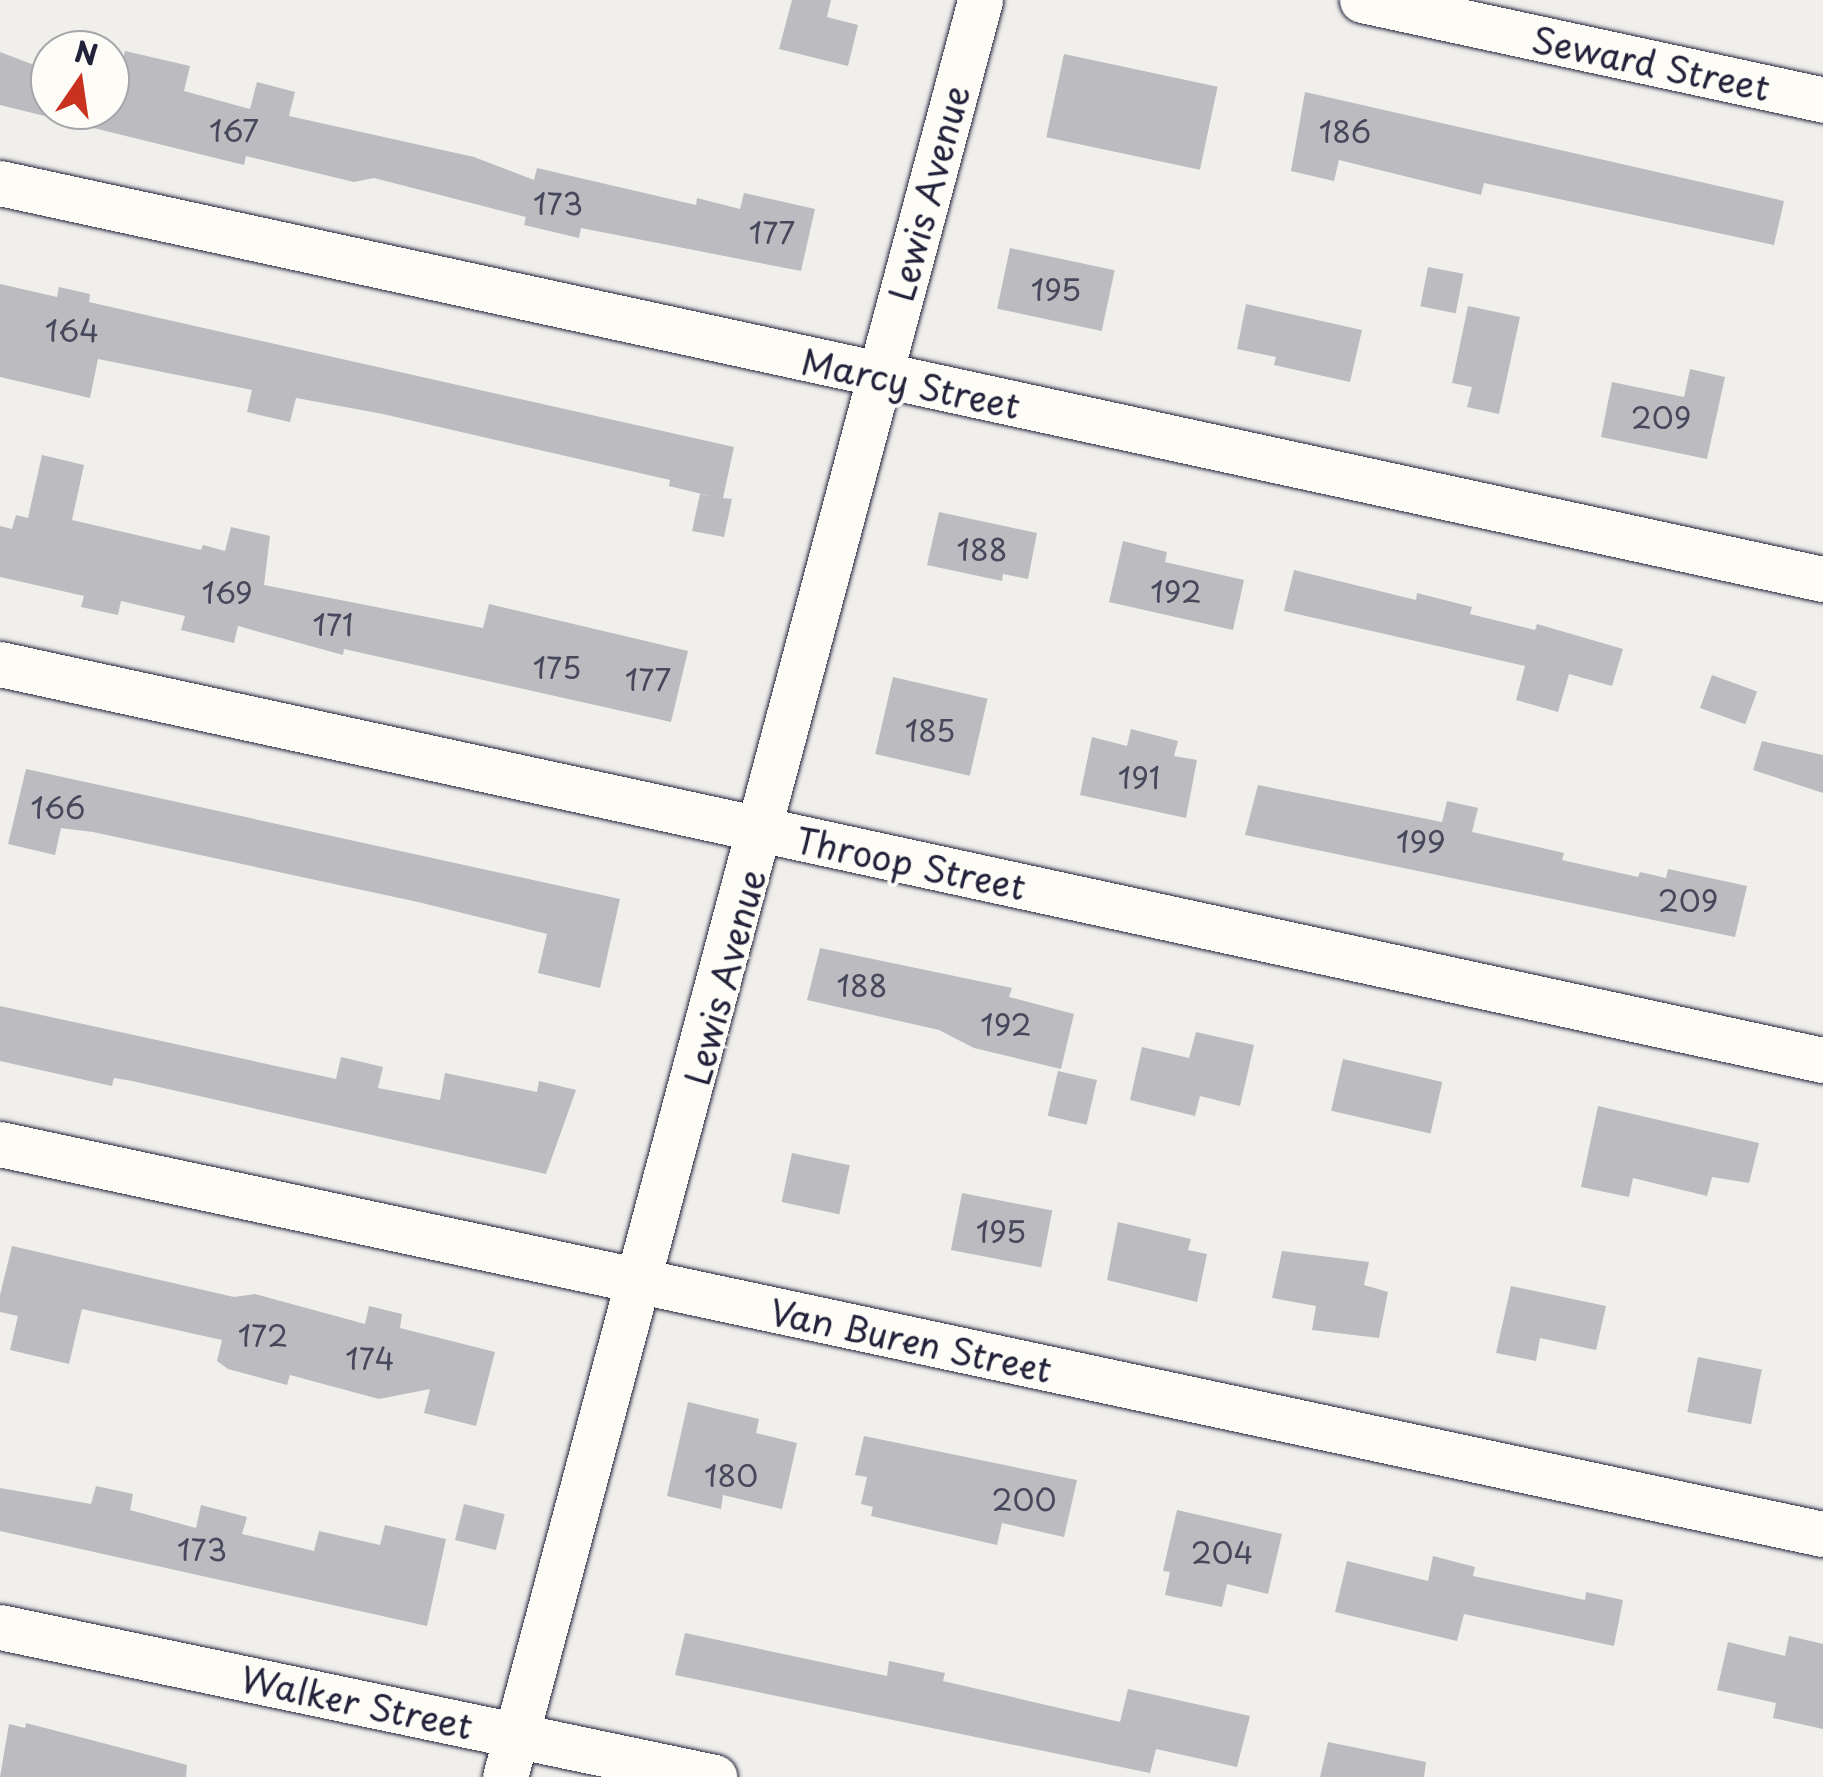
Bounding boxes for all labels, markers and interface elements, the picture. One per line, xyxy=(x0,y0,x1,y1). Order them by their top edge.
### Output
street label: Seward Street xyxy=(1527,17,1775,109)
text: N xyxy=(71,29,102,76)
north arrow xyxy=(30,30,130,130)
street label: Lewis Avenue xyxy=(879,81,977,305)
house number: 167 xyxy=(209,112,259,148)
house number: 186 xyxy=(1319,113,1371,149)
house number: 173 xyxy=(533,185,583,221)
house number: 177 xyxy=(749,214,795,250)
house number: 195 xyxy=(1031,271,1081,307)
house number: 164 xyxy=(45,312,99,348)
street label: Marcy Street xyxy=(797,339,1025,427)
house number: 209 xyxy=(1631,399,1691,435)
house number: 188 xyxy=(957,531,1007,567)
house number: 192 xyxy=(1150,573,1202,609)
house number: 169 xyxy=(201,574,253,610)
house number: 171 xyxy=(313,606,353,642)
house number: 175 xyxy=(533,649,581,685)
house number: 177 xyxy=(625,661,671,697)
house number: 185 xyxy=(905,712,955,748)
house number: 191 xyxy=(1118,759,1160,795)
house number: 166 xyxy=(31,789,85,825)
street label: Throop Street xyxy=(792,818,1030,908)
house number: 199 xyxy=(1396,823,1446,859)
street label: Lewis Avenue xyxy=(675,865,773,1089)
house number: 209 xyxy=(1658,882,1718,918)
house number: 188 xyxy=(837,967,887,1003)
house number: 192 xyxy=(980,1006,1032,1042)
house number: 195 xyxy=(976,1213,1026,1249)
street label: Van Buren Street xyxy=(765,1289,1057,1391)
house number: 172 xyxy=(238,1317,288,1353)
house number: 174 xyxy=(345,1340,395,1376)
house number: 180 xyxy=(704,1457,758,1493)
house number: 200 xyxy=(992,1481,1056,1517)
house number: 173 xyxy=(177,1531,227,1567)
house number: 204 xyxy=(1191,1534,1253,1570)
street label: Walker Street xyxy=(236,1657,478,1747)

